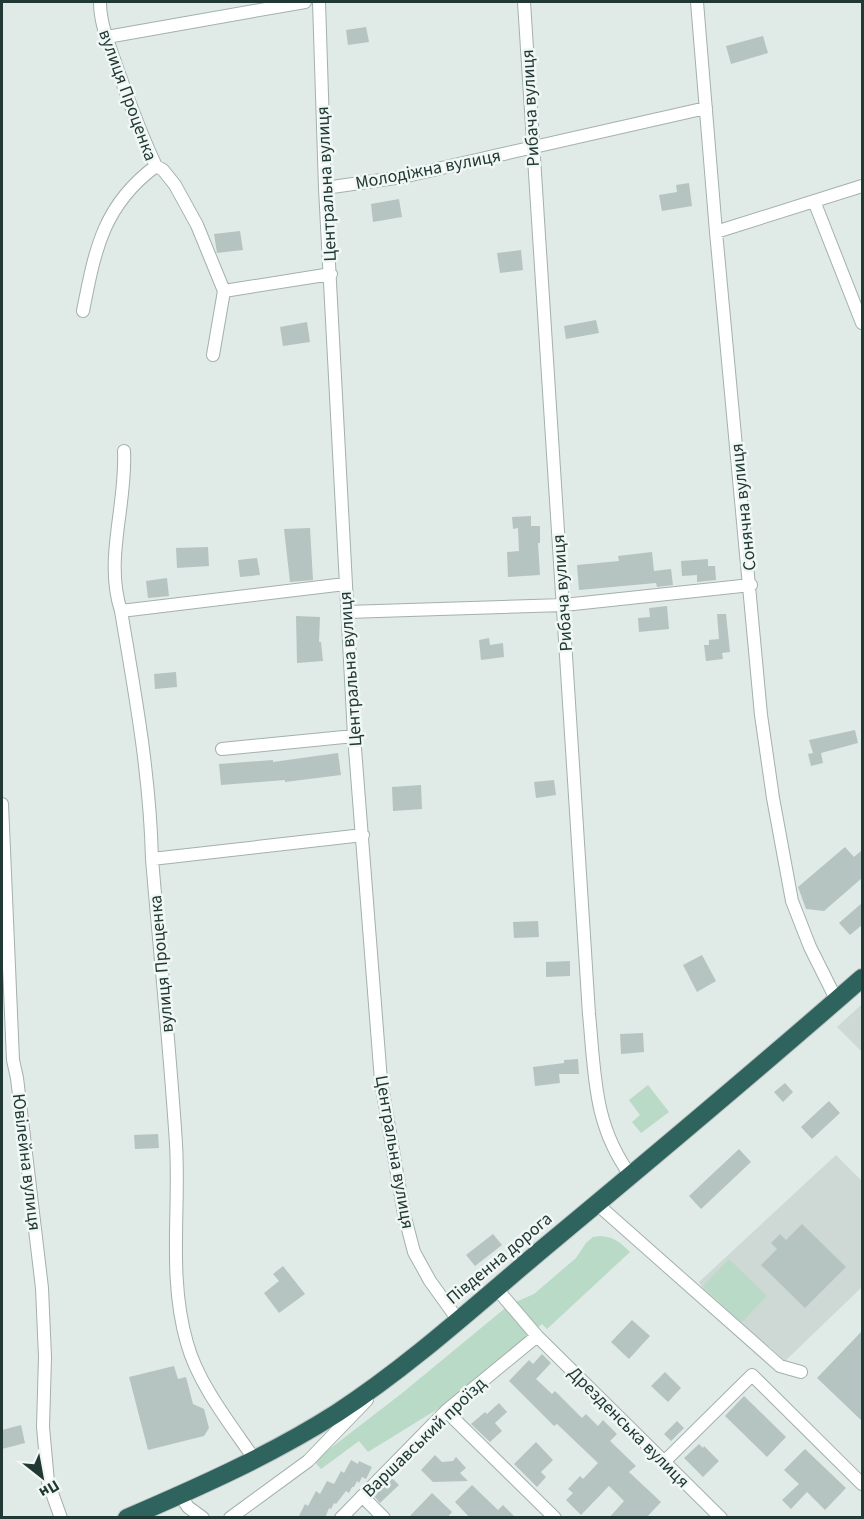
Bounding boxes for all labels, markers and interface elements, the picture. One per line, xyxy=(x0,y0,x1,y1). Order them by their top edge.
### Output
street label: вулиця Проценка xyxy=(92,26,163,164)
street label: Рибача вулиця xyxy=(515,49,546,167)
street label: Центральна вулиця xyxy=(310,106,343,262)
street label: Молодіжна вулиця xyxy=(353,143,503,196)
street label: Сонячна вулиця xyxy=(724,442,763,572)
street label: Рибача вулиця xyxy=(546,534,579,652)
street label: Центральна вулиця xyxy=(333,591,368,747)
street label: вулиця Проценка xyxy=(143,894,180,1034)
street label: Центральна вулиця xyxy=(369,1073,420,1231)
street label: Ювілейна вулиця xyxy=(6,1092,47,1232)
street label: Південна дорога xyxy=(441,1207,558,1310)
street label: Дрезденська вулиця xyxy=(562,1361,695,1494)
street label: Варшавський проїзд xyxy=(357,1371,492,1503)
north arrow xyxy=(12,1447,72,1507)
text: Пн xyxy=(35,1474,63,1504)

